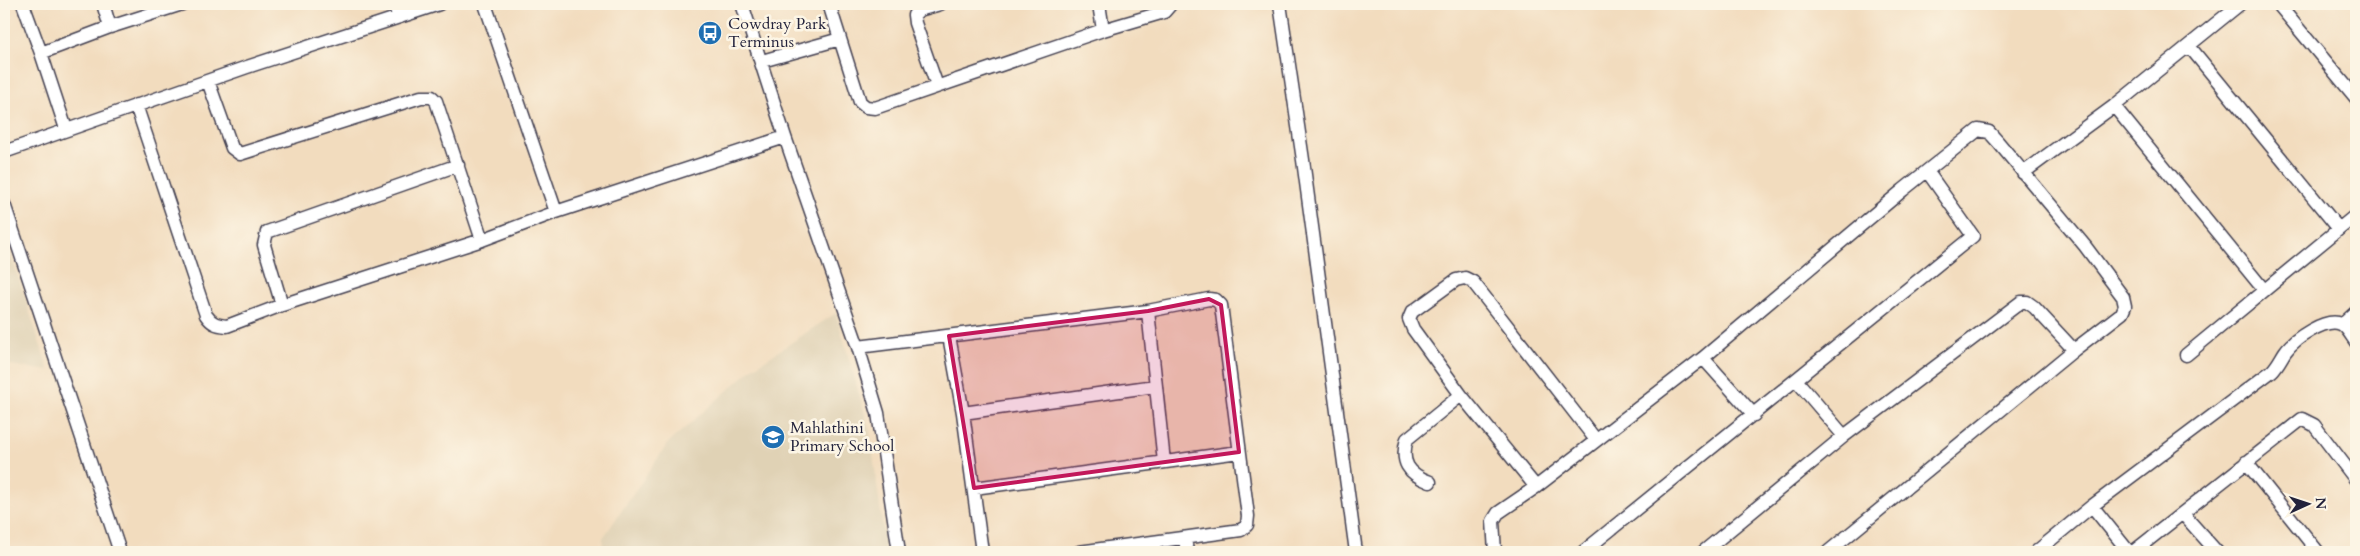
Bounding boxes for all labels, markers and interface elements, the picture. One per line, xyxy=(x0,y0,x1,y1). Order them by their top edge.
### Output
place label: Cowdray Park Terminus xyxy=(728,13,827,53)
bus stop icon: Cowdray Park Terminus xyxy=(697,20,723,46)
place label: Mahlathini Primary School xyxy=(790,417,894,457)
school or university icon: Mahlathini Primary School xyxy=(760,424,786,450)
north arrow xyxy=(2282,478,2332,528)
text: N xyxy=(2311,497,2330,510)

